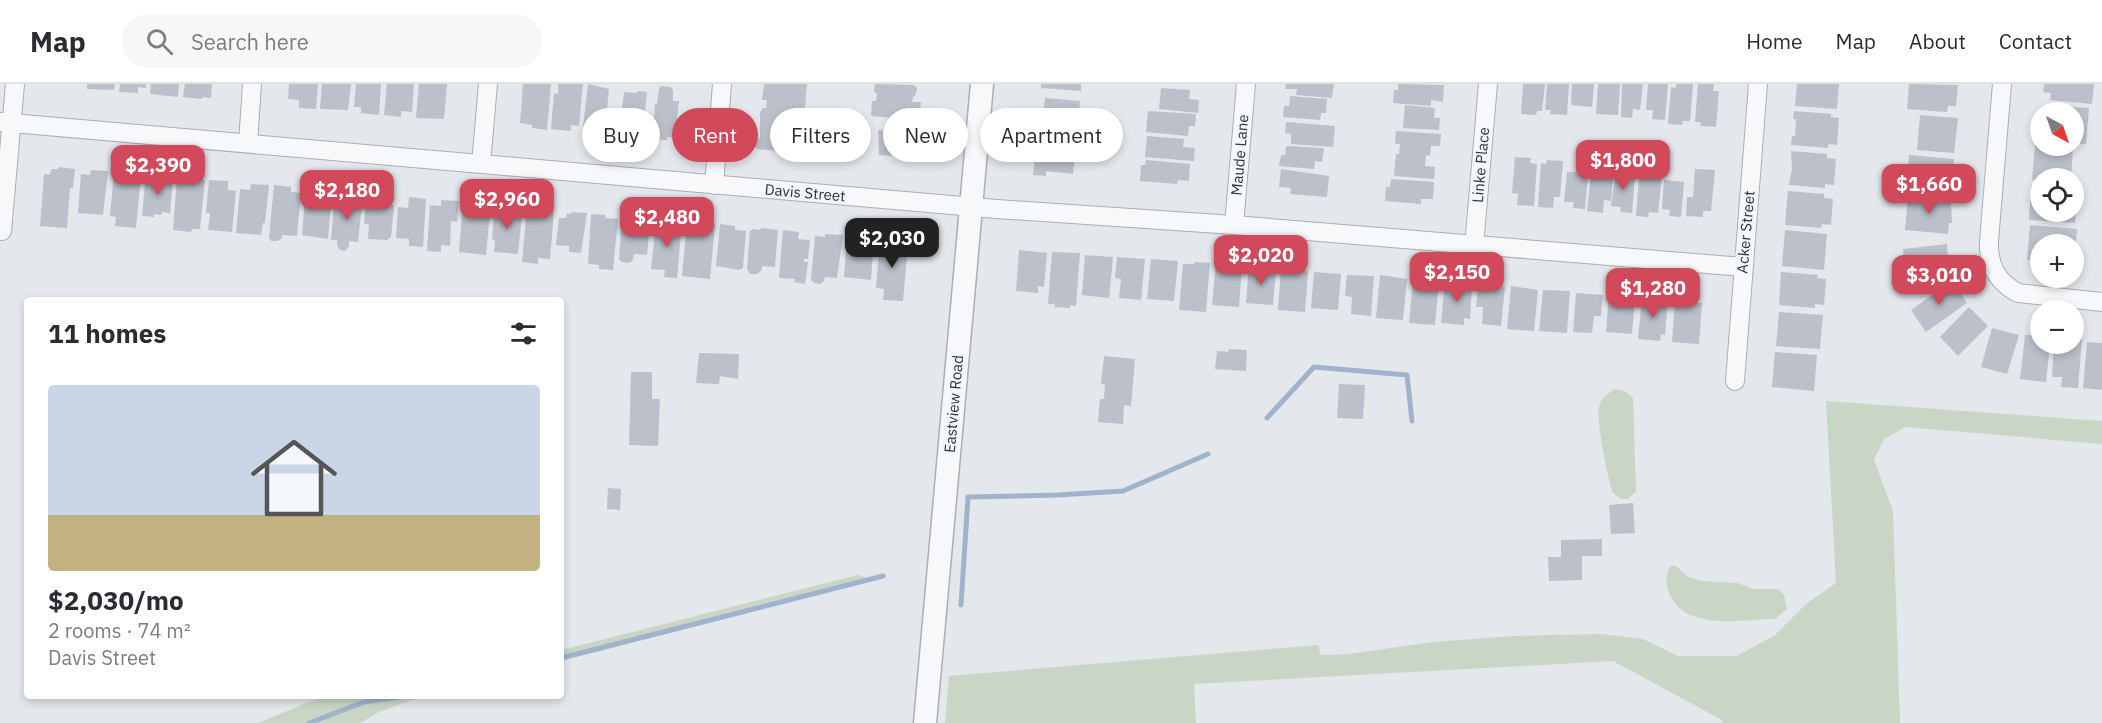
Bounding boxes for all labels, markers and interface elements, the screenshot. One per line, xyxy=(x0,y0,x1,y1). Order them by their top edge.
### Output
search box xyxy=(122,14,542,68)
text: Map xyxy=(30,23,86,60)
icon: search xyxy=(143,25,176,58)
text: Search here xyxy=(191,27,309,56)
text: Home xyxy=(1746,27,1803,55)
text: Map xyxy=(1836,27,1876,55)
text: About xyxy=(1909,27,1966,55)
text: Contact xyxy=(1999,27,2072,55)
north arrow xyxy=(2030,102,2084,156)
map controls xyxy=(2030,102,2084,354)
chip: Buy xyxy=(582,108,660,162)
chip: Rent xyxy=(672,108,758,162)
chip: Filters xyxy=(770,108,871,162)
chip: New xyxy=(883,108,968,162)
chip: Apartment xyxy=(980,108,1123,162)
street label: Maude Lane xyxy=(1226,114,1253,196)
street label: Linke Place xyxy=(1468,126,1493,204)
pin: $1,800 xyxy=(1574,140,1672,191)
pin: $2,390 xyxy=(109,145,207,196)
text: $1,800 xyxy=(1590,146,1656,173)
text: $2,390 xyxy=(125,151,191,178)
pin: $1,660 xyxy=(1880,164,1978,215)
button: locate xyxy=(2030,168,2084,222)
pin: $2,180 xyxy=(298,170,396,221)
text: $1,660 xyxy=(1896,170,1962,197)
text: $2,180 xyxy=(314,176,380,203)
pin: $2,960 xyxy=(458,179,556,230)
street label: Davis Street xyxy=(764,180,846,205)
text: $2,960 xyxy=(474,185,540,212)
street label: Acker Street xyxy=(1732,190,1759,274)
pin: $2,480 xyxy=(618,197,716,248)
text: $2,480 xyxy=(634,203,700,230)
pin: $2,030 xyxy=(843,218,941,269)
text: $2,030 xyxy=(859,224,925,251)
button: + xyxy=(2030,234,2084,288)
pin: $2,020 xyxy=(1212,235,1310,286)
text: $2,020 xyxy=(1228,241,1294,268)
pin: $2,150 xyxy=(1408,252,1506,303)
pin: $3,010 xyxy=(1890,255,1988,306)
text: $2,150 xyxy=(1424,258,1490,285)
text: $3,010 xyxy=(1906,261,1972,288)
pin: $1,280 xyxy=(1604,268,1702,319)
text: $1,280 xyxy=(1620,274,1686,301)
button: − xyxy=(2030,300,2084,354)
text: 11 homes xyxy=(48,316,166,350)
icon: filters xyxy=(507,317,540,350)
street label: Eastview Road xyxy=(940,354,967,454)
icon: home xyxy=(240,424,348,532)
text: $2,030/mo xyxy=(48,583,184,617)
text: 2 rooms · 74 m² xyxy=(48,617,191,644)
text: Davis Street xyxy=(48,644,156,671)

